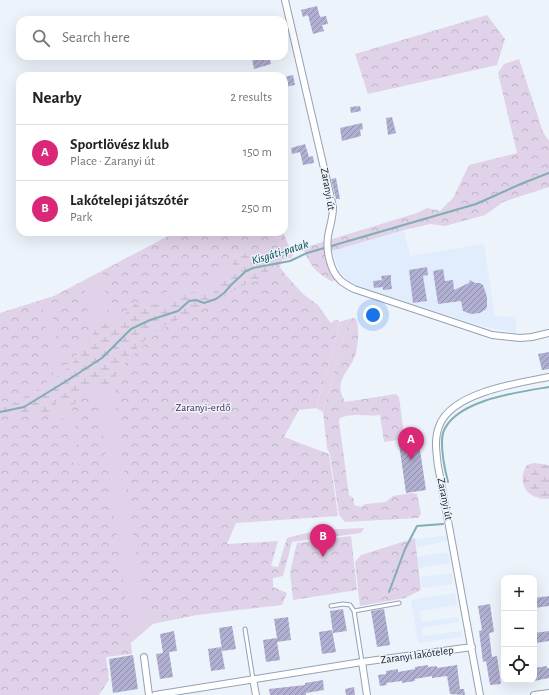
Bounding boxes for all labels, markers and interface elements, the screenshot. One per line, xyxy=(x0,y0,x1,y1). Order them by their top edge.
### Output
search box xyxy=(16,16,288,60)
icon: search xyxy=(30,27,52,49)
text: Search here xyxy=(62,30,130,45)
text: Nearby xyxy=(32,89,82,106)
text: 2 results xyxy=(230,91,272,104)
text: Sportlövész klub xyxy=(70,137,169,152)
text: A xyxy=(41,146,49,159)
text: 150 m xyxy=(243,146,272,159)
text: Place · Zaranyi út xyxy=(70,155,155,168)
street label: Zaranyi út xyxy=(319,167,337,212)
text: Lakótelepi játszótér xyxy=(70,193,189,208)
text: B xyxy=(41,202,49,215)
text: 250 m xyxy=(241,202,272,215)
text: Park xyxy=(70,211,92,224)
water label: Kisgáti-patak xyxy=(250,238,311,267)
your location xyxy=(363,305,383,325)
park label: Zaranyi-erdő xyxy=(175,402,231,413)
pin: A xyxy=(398,427,424,460)
street label: Zaranyi út xyxy=(436,477,455,522)
pin: B xyxy=(310,524,336,557)
map controls xyxy=(501,575,537,683)
button: + xyxy=(501,575,537,611)
button: − xyxy=(501,611,537,647)
street label: Zaranyi lakótelep xyxy=(380,644,455,666)
button: locate xyxy=(501,647,537,683)

